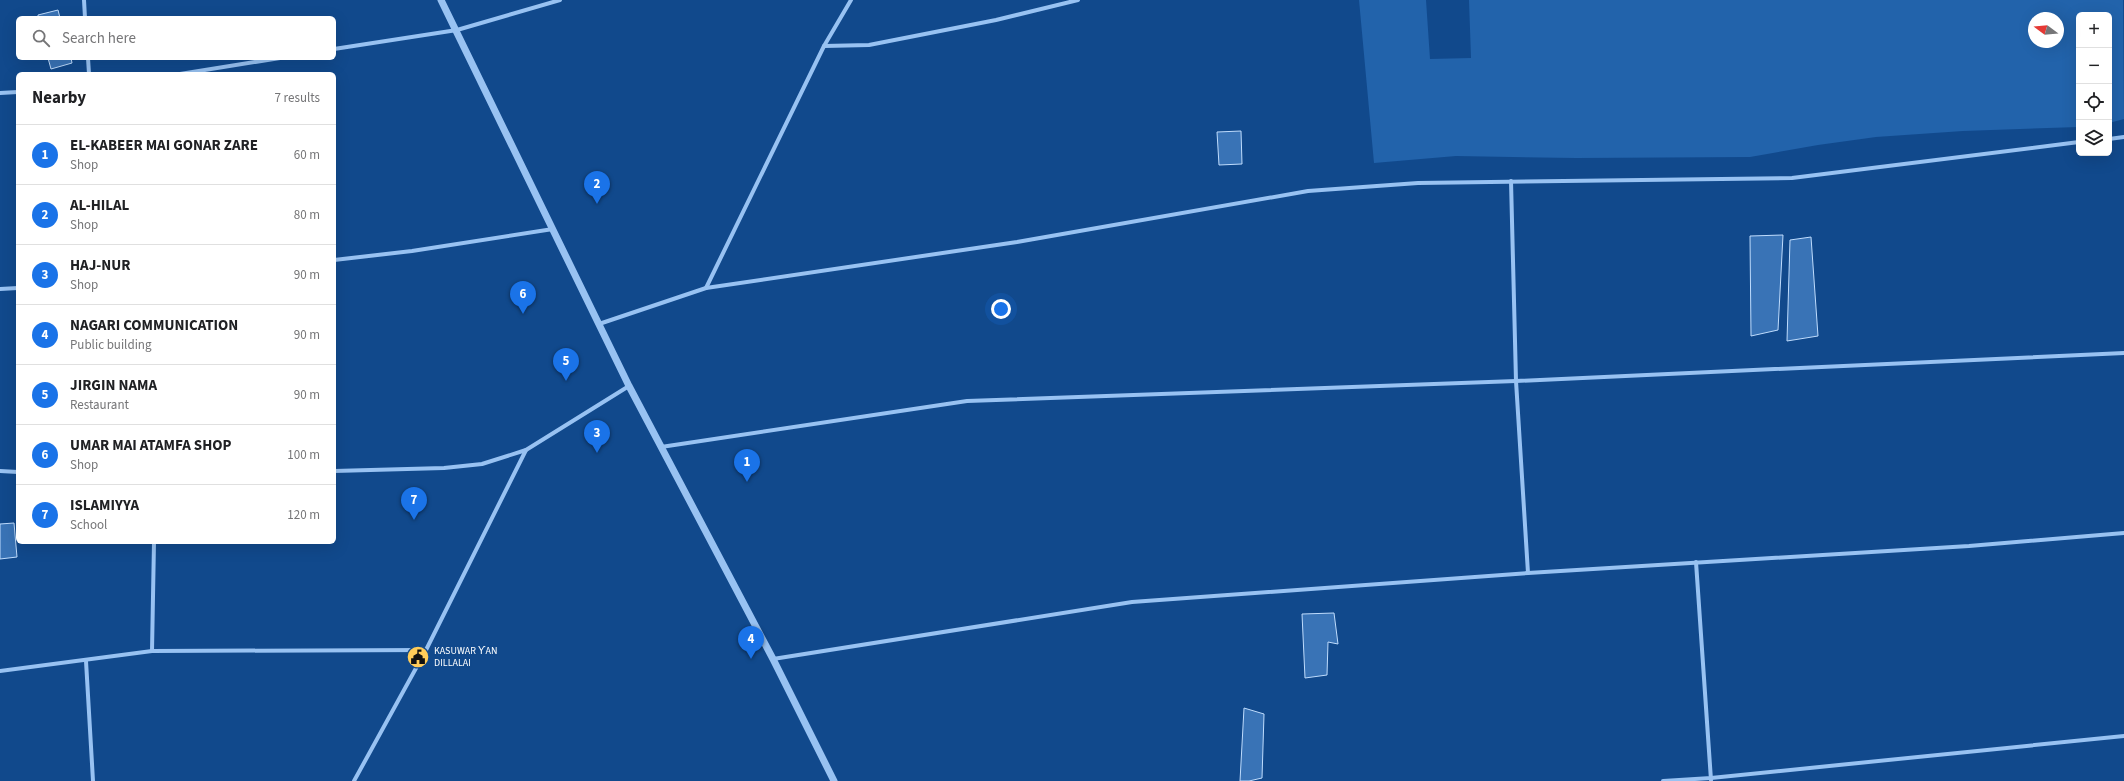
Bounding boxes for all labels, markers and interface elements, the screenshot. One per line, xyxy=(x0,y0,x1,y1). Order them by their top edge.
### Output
north arrow xyxy=(2028,12,2064,48)
map controls xyxy=(2076,12,2112,156)
button: + xyxy=(2076,12,2112,48)
search box xyxy=(16,16,336,60)
icon: search xyxy=(30,27,52,49)
text: Search here xyxy=(62,28,136,49)
button: − xyxy=(2076,48,2112,84)
button: locate xyxy=(2076,84,2112,120)
text: Nearby xyxy=(32,86,86,110)
text: 7 results xyxy=(275,89,320,107)
button: layers xyxy=(2076,120,2112,156)
text: EL-KABEER MAI GONAR ZARE xyxy=(70,135,258,156)
text: 1 xyxy=(42,146,48,164)
text: 60 m xyxy=(294,146,320,164)
text: Shop xyxy=(70,156,98,174)
pin: 2 xyxy=(584,171,610,204)
text: AL-HILAL xyxy=(70,195,129,216)
text: 2 xyxy=(42,206,48,224)
text: 80 m xyxy=(294,206,320,224)
text: Shop xyxy=(70,216,98,234)
text: HAJ-NUR xyxy=(70,255,130,276)
text: 3 xyxy=(42,266,48,284)
text: 90 m xyxy=(294,266,320,284)
text: Shop xyxy=(70,276,98,294)
pin: 6 xyxy=(510,281,536,314)
your location xyxy=(991,299,1011,319)
text: NAGARI COMMUNICATION xyxy=(70,315,238,336)
text: 4 xyxy=(42,326,48,344)
text: 90 m xyxy=(294,326,320,344)
text: Public building xyxy=(70,336,152,354)
pin: 5 xyxy=(553,348,579,381)
text: JIRGIN NAMA xyxy=(70,375,157,396)
text: 5 xyxy=(42,386,48,404)
text: 90 m xyxy=(294,386,320,404)
text: Restaurant xyxy=(70,396,129,414)
pin: 3 xyxy=(584,420,610,453)
text: UMAR MAI ATAMFA SHOP xyxy=(70,435,232,456)
text: 6 xyxy=(42,446,48,464)
text: 100 m xyxy=(287,446,320,464)
pin: 1 xyxy=(734,449,760,482)
text: Shop xyxy=(70,456,98,474)
pin: 7 xyxy=(401,487,427,520)
text: ISLAMIYYA xyxy=(70,495,139,516)
text: 7 xyxy=(42,506,48,524)
text: 120 m xyxy=(287,506,320,524)
text: School xyxy=(70,516,107,534)
pin: 4 xyxy=(738,626,764,659)
public building icon: KASUWAR ƳAN DILLALAI xyxy=(405,644,431,670)
place label: KASUWAR ƳAN DILLALAI xyxy=(434,644,498,670)

